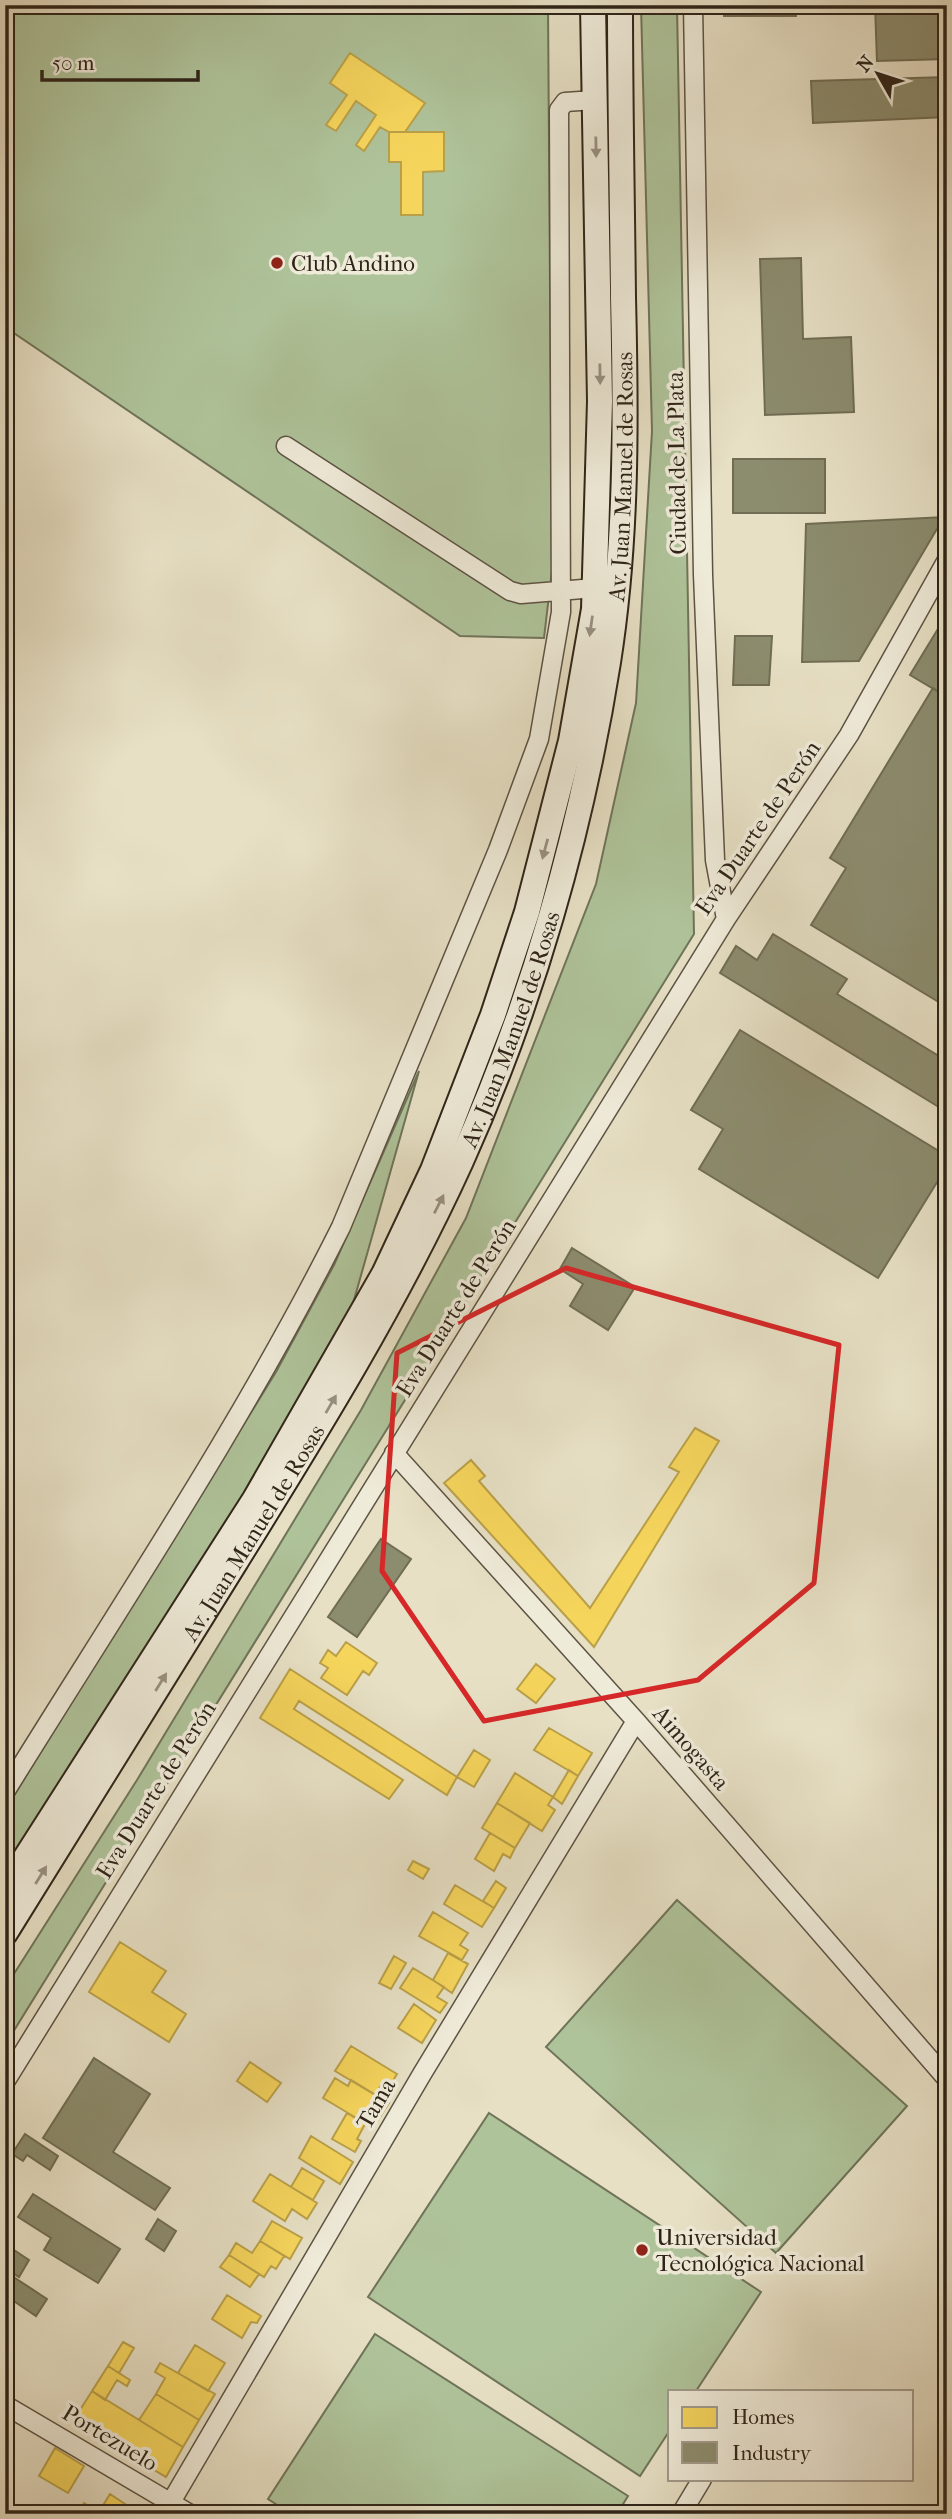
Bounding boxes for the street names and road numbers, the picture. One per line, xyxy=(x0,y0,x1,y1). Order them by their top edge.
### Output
street label: Av. Juan Manuel de Rosas xyxy=(602,352,638,603)
street label: Ciudad de La Plata xyxy=(662,371,692,555)
street label: Eva Duarte de Perón xyxy=(690,735,827,920)
street label: Av. Juan Manuel de Rosas xyxy=(455,908,565,1153)
street label: Eva Duarte de Perón xyxy=(390,1214,522,1402)
street label: Av. Juan Manuel de Rosas xyxy=(176,1420,330,1647)
street label: Eva Duarte de Perón xyxy=(90,1696,222,1884)
street label: Aimogasta xyxy=(646,1700,735,1796)
street label: Tama xyxy=(351,2074,401,2134)
street label: Portezuelo xyxy=(57,2399,163,2477)

